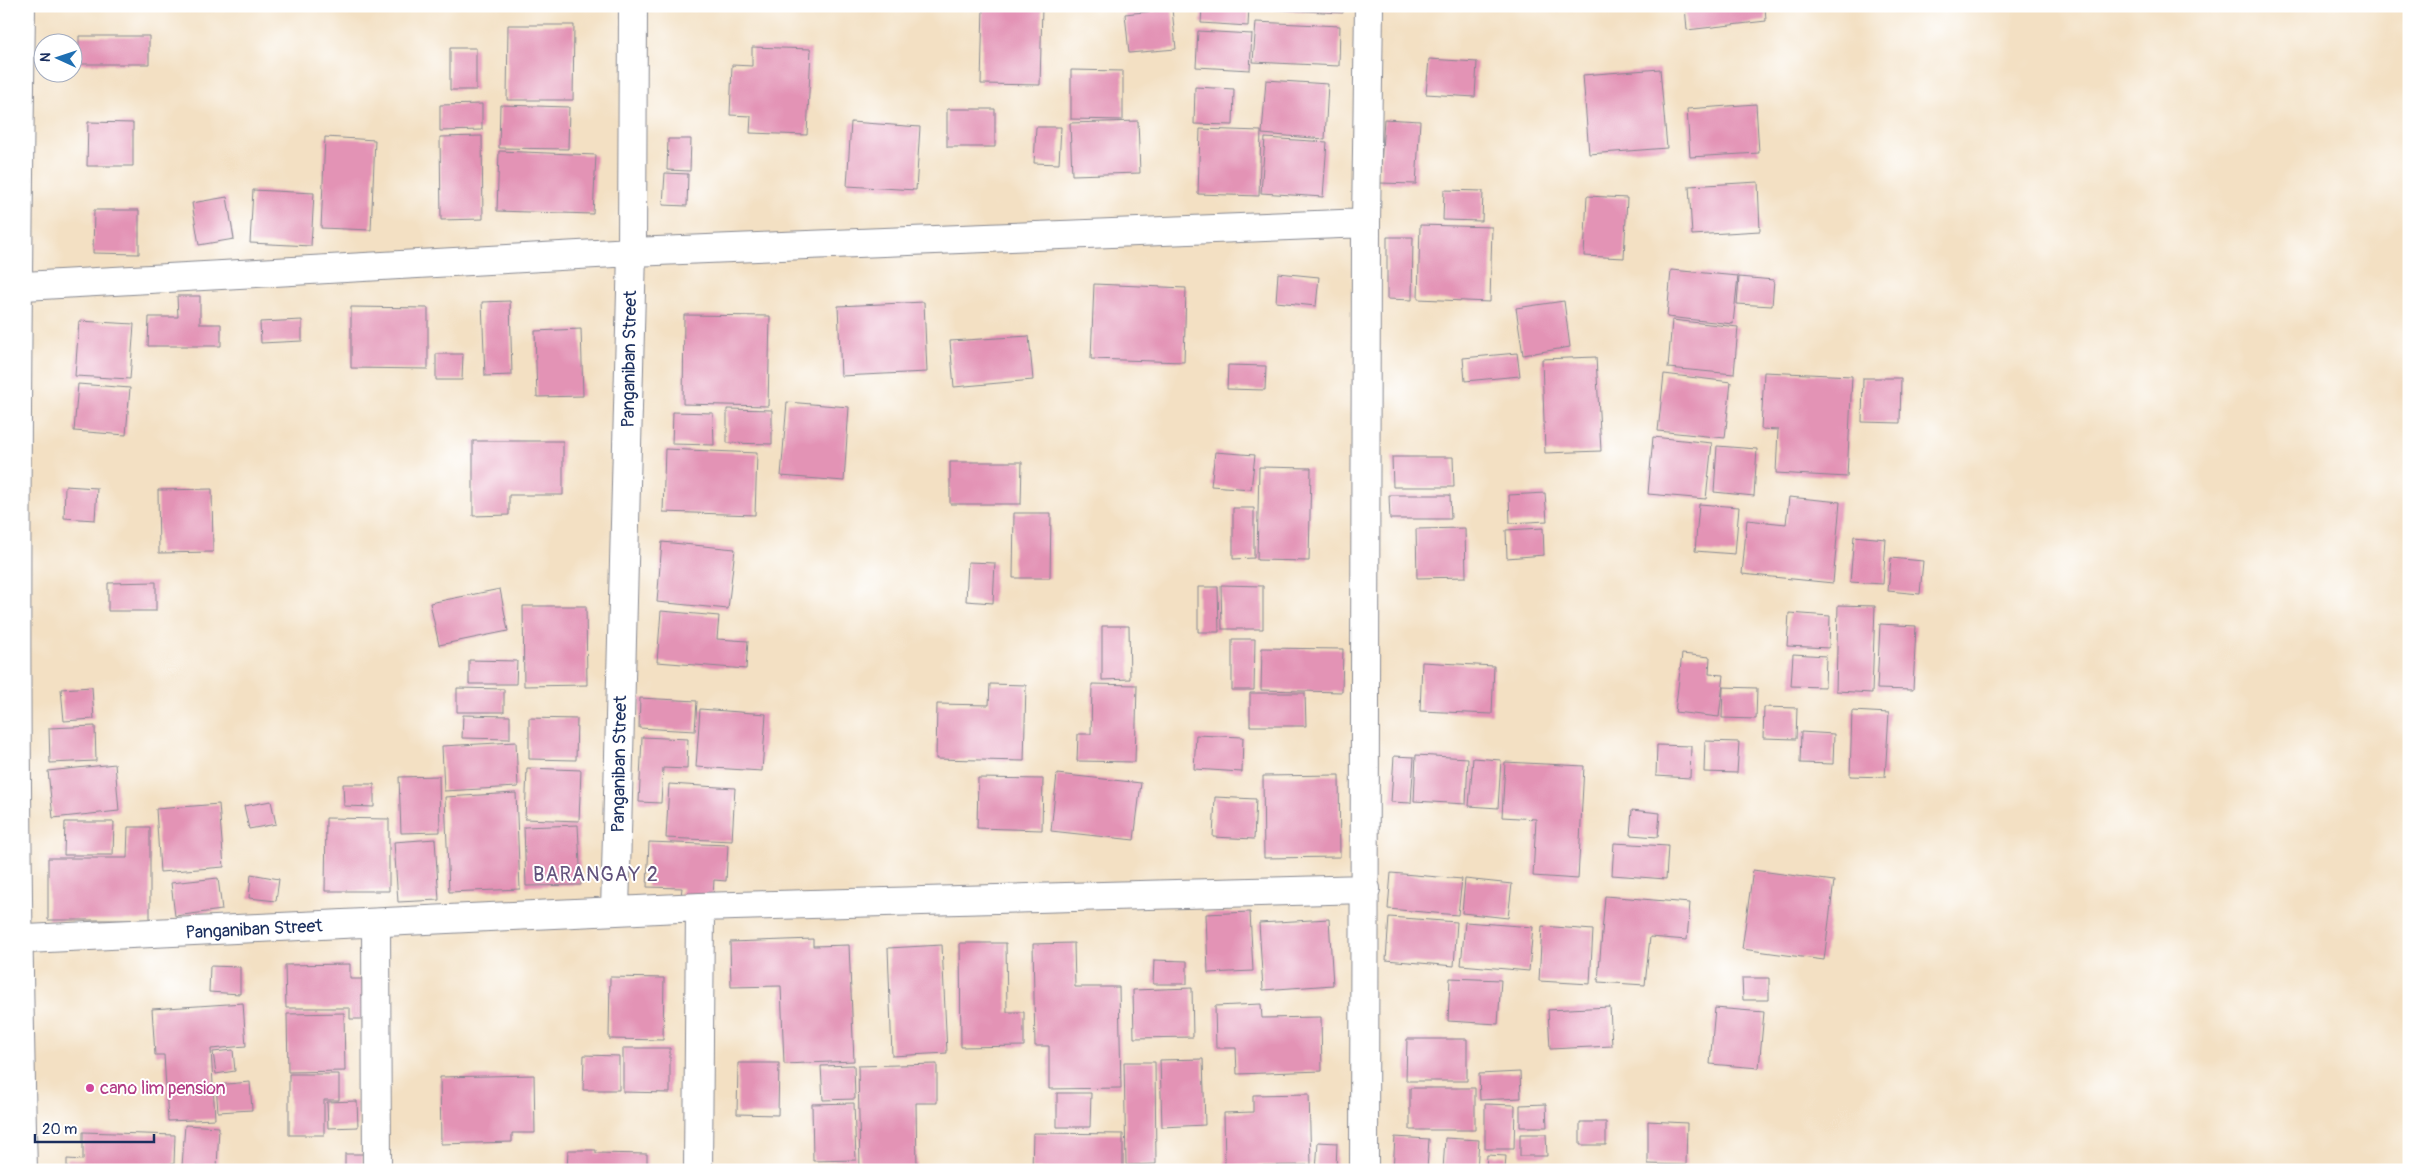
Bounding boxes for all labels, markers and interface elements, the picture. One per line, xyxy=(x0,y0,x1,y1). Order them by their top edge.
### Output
north arrow xyxy=(32,32,82,82)
text: N xyxy=(37,52,54,63)
street label: Panganiban Street xyxy=(617,290,642,428)
street label: Panganiban Street xyxy=(607,695,632,833)
district label: BARANGAY 2 xyxy=(533,862,659,887)
street label: Panganiban Street xyxy=(185,914,324,945)
place label: cano lim pension xyxy=(100,1077,226,1100)
marker: cano lim pension xyxy=(84,1082,96,1094)
scale bar xyxy=(35,1111,154,1143)
text: 20 m xyxy=(42,1120,77,1139)

